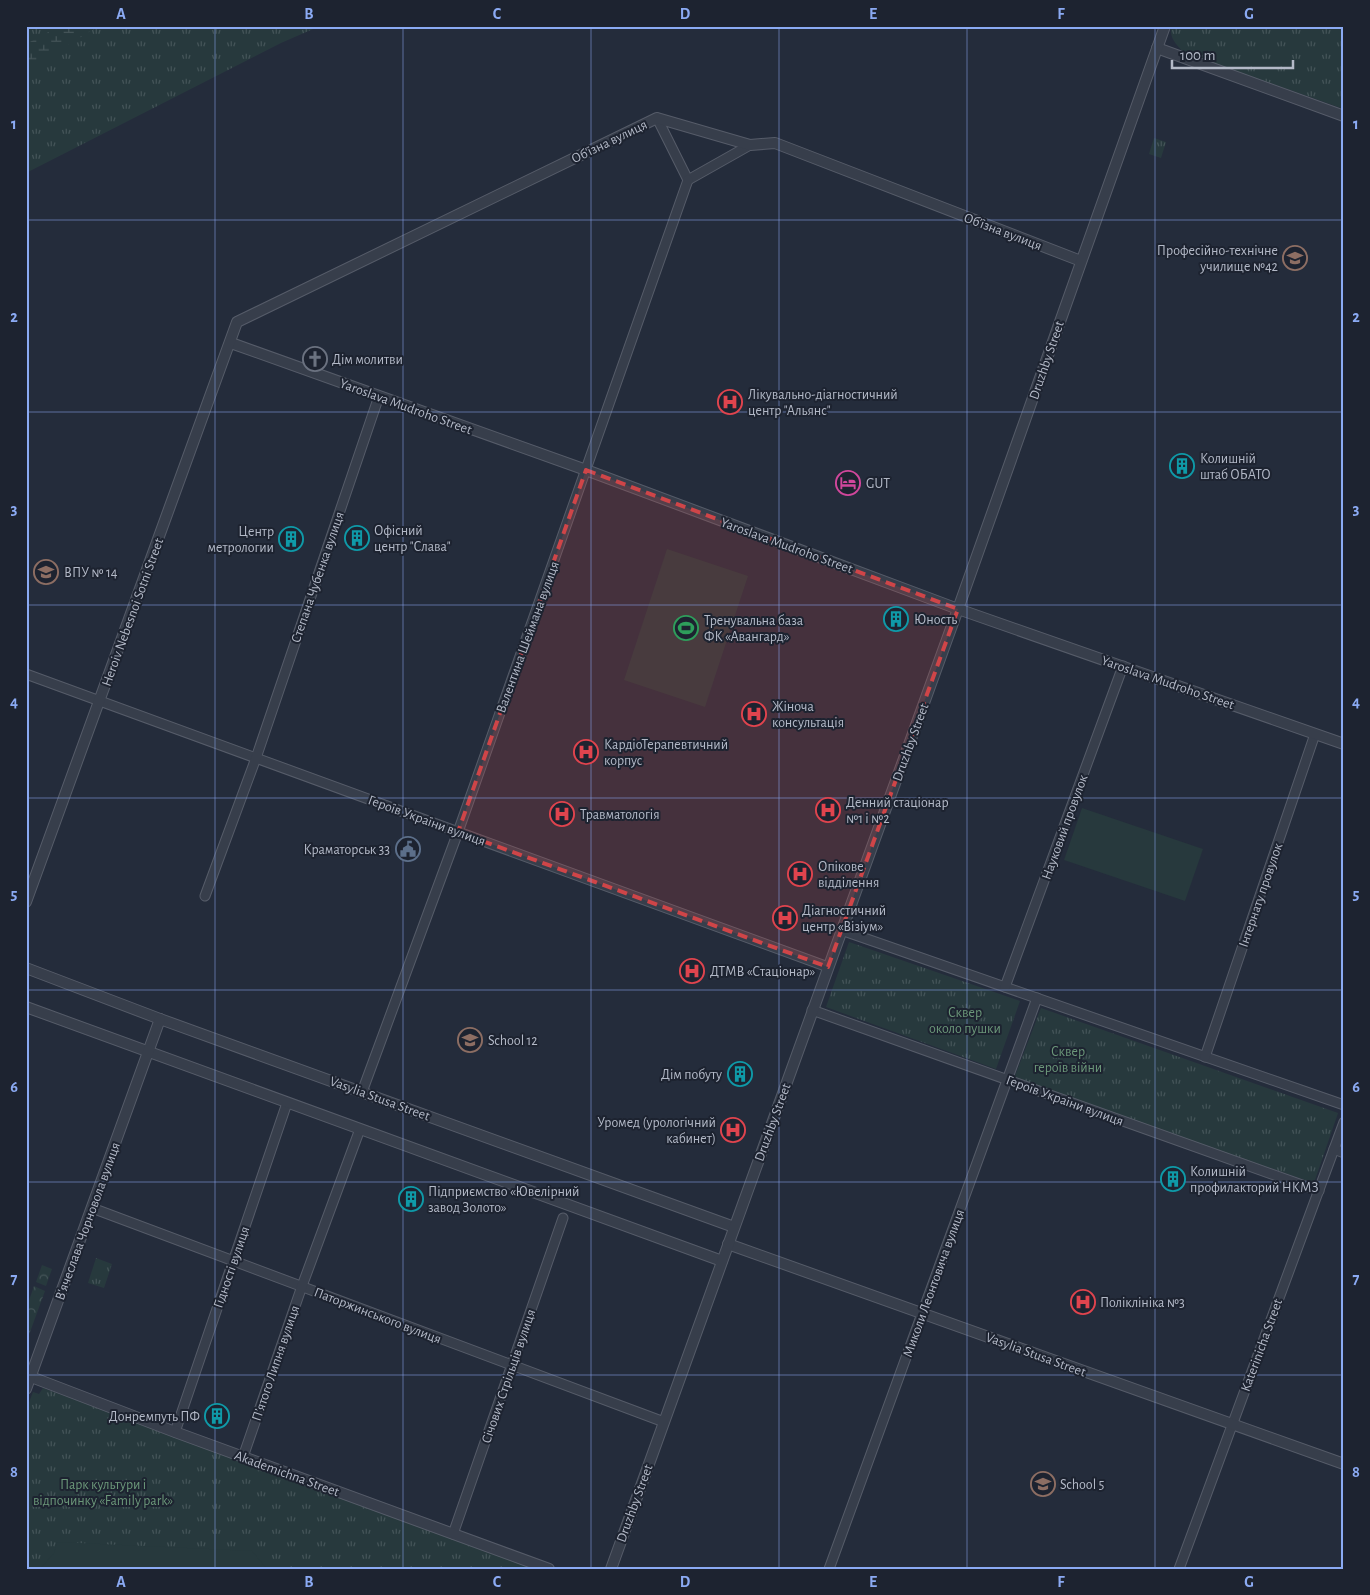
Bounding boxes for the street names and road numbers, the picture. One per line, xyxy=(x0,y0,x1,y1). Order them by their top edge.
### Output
street label: Об’їзна вулиця xyxy=(569,118,650,166)
street label: Об’їзна вулиця xyxy=(962,211,1044,253)
street label: Druzhby Street xyxy=(1027,319,1067,401)
street label: Yaroslava Mudroho Street xyxy=(338,376,474,438)
street label: Степана Чубенка вулиця xyxy=(289,510,347,645)
street label: Yaroslava Mudroho Street xyxy=(719,515,855,577)
street label: Heroiv Nebesnoi Sotni Street xyxy=(100,536,166,688)
street label: Валентина Шеймана вулиця xyxy=(494,560,562,715)
street label: Yaroslava Mudroho Street xyxy=(1099,654,1236,712)
street label: Druzhby Street xyxy=(890,701,932,783)
street label: Науковий провулок xyxy=(1039,772,1091,882)
street label: Героїв України вулиця xyxy=(366,793,487,849)
street label: Інтернату провулок xyxy=(1237,841,1286,949)
street label: Героїв України вулиця xyxy=(1004,1073,1125,1129)
street label: Vasylia Stusa Street xyxy=(328,1074,432,1124)
street label: Druzhby Street xyxy=(752,1081,794,1163)
street label: В'ячеслава Чорновола вулиця xyxy=(53,1140,123,1302)
street label: Миколи Леонтовича вулиця xyxy=(901,1208,967,1359)
street label: Гідності вулиця xyxy=(211,1225,252,1310)
street label: Паторжинського вулиця xyxy=(312,1285,443,1347)
street label: Katerinicha Street xyxy=(1239,1297,1285,1394)
street label: П’ятого Липня вулиця xyxy=(250,1304,302,1423)
street label: Січових Стрільців вулиця xyxy=(479,1307,538,1445)
street label: Vasylia Stusa Street xyxy=(984,1330,1088,1380)
street label: Akademichna Street xyxy=(232,1448,341,1500)
street label: Druzhby Street xyxy=(614,1462,656,1544)

